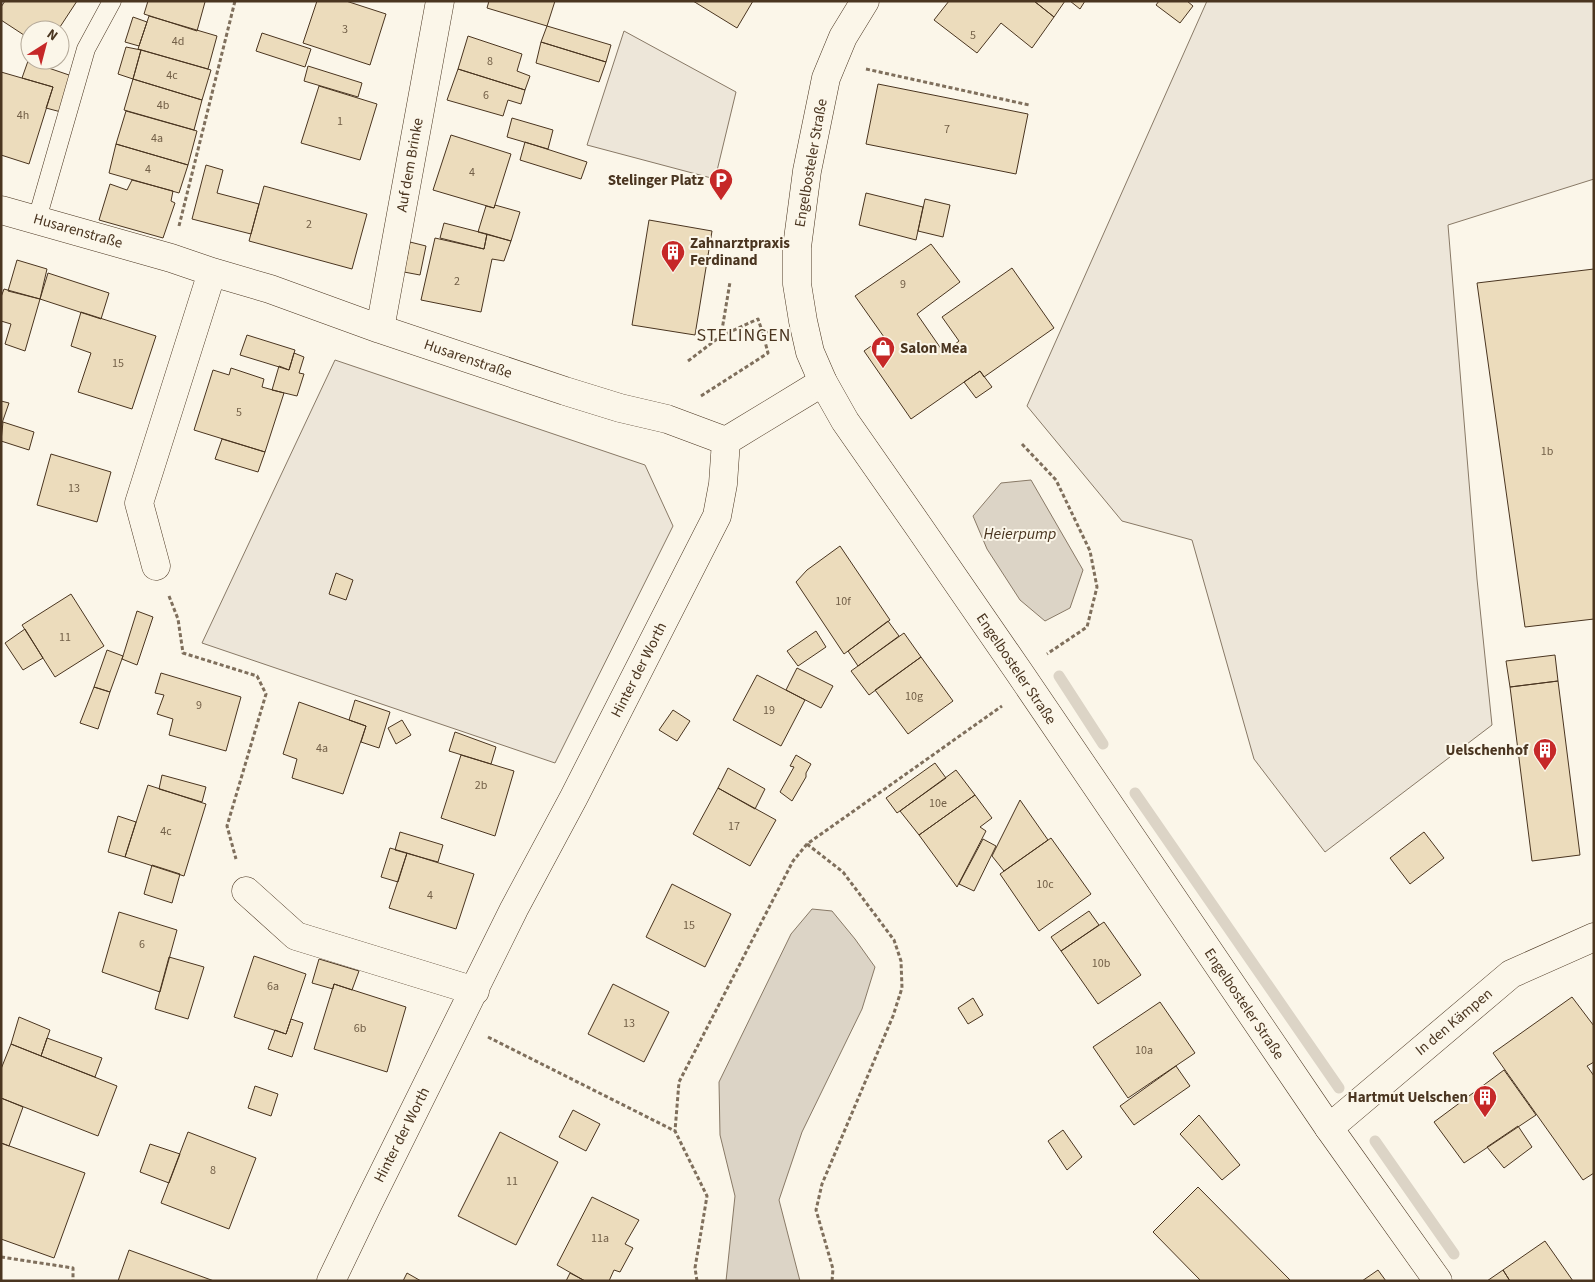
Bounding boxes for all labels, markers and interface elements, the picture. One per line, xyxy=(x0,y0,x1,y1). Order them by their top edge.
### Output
north arrow xyxy=(20,20,70,70)
house number: 3 xyxy=(342,21,348,38)
text: N xyxy=(42,24,62,46)
house number: 5 xyxy=(970,27,976,44)
house number: 4d xyxy=(172,33,184,50)
house number: 8 xyxy=(487,53,493,70)
house number: 4c xyxy=(166,67,178,84)
house number: 6 xyxy=(483,87,489,104)
house number: 4b xyxy=(157,97,170,114)
street label: Engelbosteler Straße xyxy=(789,97,833,229)
house number: 4h xyxy=(17,107,29,124)
house number: 1 xyxy=(337,113,343,130)
street label: Auf dem Brinke xyxy=(391,116,429,214)
house number: 7 xyxy=(944,121,950,138)
house number: 4a xyxy=(151,130,163,147)
house number: 4 xyxy=(145,161,151,178)
house number: 4 xyxy=(469,164,475,181)
parking icon: Stelinger Platz xyxy=(708,167,734,201)
place label: Stelinger Platz xyxy=(608,170,704,191)
street label: Husarenstraße xyxy=(31,208,125,254)
house number: 2 xyxy=(306,216,312,233)
place label: Zahnarztpraxis Ferdinand xyxy=(690,233,790,271)
building icon: Zahnarztpraxis Ferdinand xyxy=(660,239,686,273)
house number: 2 xyxy=(454,273,460,290)
house number: 9 xyxy=(900,276,906,293)
district label: STELINGEN xyxy=(697,323,791,348)
street label: Husarenstraße xyxy=(421,334,515,384)
shop icon: Salon Mea xyxy=(870,335,896,369)
place label: Salon Mea xyxy=(900,338,967,359)
house number: 15 xyxy=(112,355,124,372)
house number: 5 xyxy=(236,404,242,421)
house number: 1b xyxy=(1541,443,1554,460)
house number: 13 xyxy=(68,480,80,497)
water label: Heierpump xyxy=(984,523,1056,545)
house number: 10f xyxy=(835,593,851,610)
street label: Engelbosteler Straße xyxy=(971,609,1061,729)
street label: Hinter der Worth xyxy=(606,619,672,721)
house number: 11 xyxy=(59,629,71,646)
house number: 10g xyxy=(905,688,923,705)
house number: 9 xyxy=(196,697,202,714)
house number: 19 xyxy=(763,702,775,719)
building icon: Uelschenhof xyxy=(1532,737,1558,771)
house number: 4a xyxy=(316,740,328,757)
place label: Uelschenhof xyxy=(1445,740,1529,761)
house number: 2b xyxy=(475,777,488,794)
house number: 10e xyxy=(929,795,947,812)
house number: 17 xyxy=(728,818,740,835)
house number: 4c xyxy=(160,823,172,840)
house number: 10c xyxy=(1036,876,1054,893)
house number: 4 xyxy=(427,887,433,904)
house number: 15 xyxy=(683,917,695,934)
house number: 6 xyxy=(139,936,145,953)
street label: Engelbosteler Straße xyxy=(1199,944,1289,1064)
house number: 10b xyxy=(1092,955,1111,972)
house number: 6a xyxy=(267,978,279,995)
street label: In den Kämpen xyxy=(1411,983,1497,1061)
house number: 13 xyxy=(623,1015,635,1032)
house number: 6b xyxy=(354,1020,367,1037)
house number: 10a xyxy=(1135,1042,1153,1059)
street label: Hinter der Worth xyxy=(369,1084,435,1186)
building icon: Hartmut Uelschen xyxy=(1472,1084,1498,1118)
place label: Hartmut Uelschen xyxy=(1348,1087,1468,1108)
house number: 8 xyxy=(210,1162,216,1179)
house number: 11 xyxy=(506,1173,518,1190)
house number: 11a xyxy=(591,1230,609,1247)

